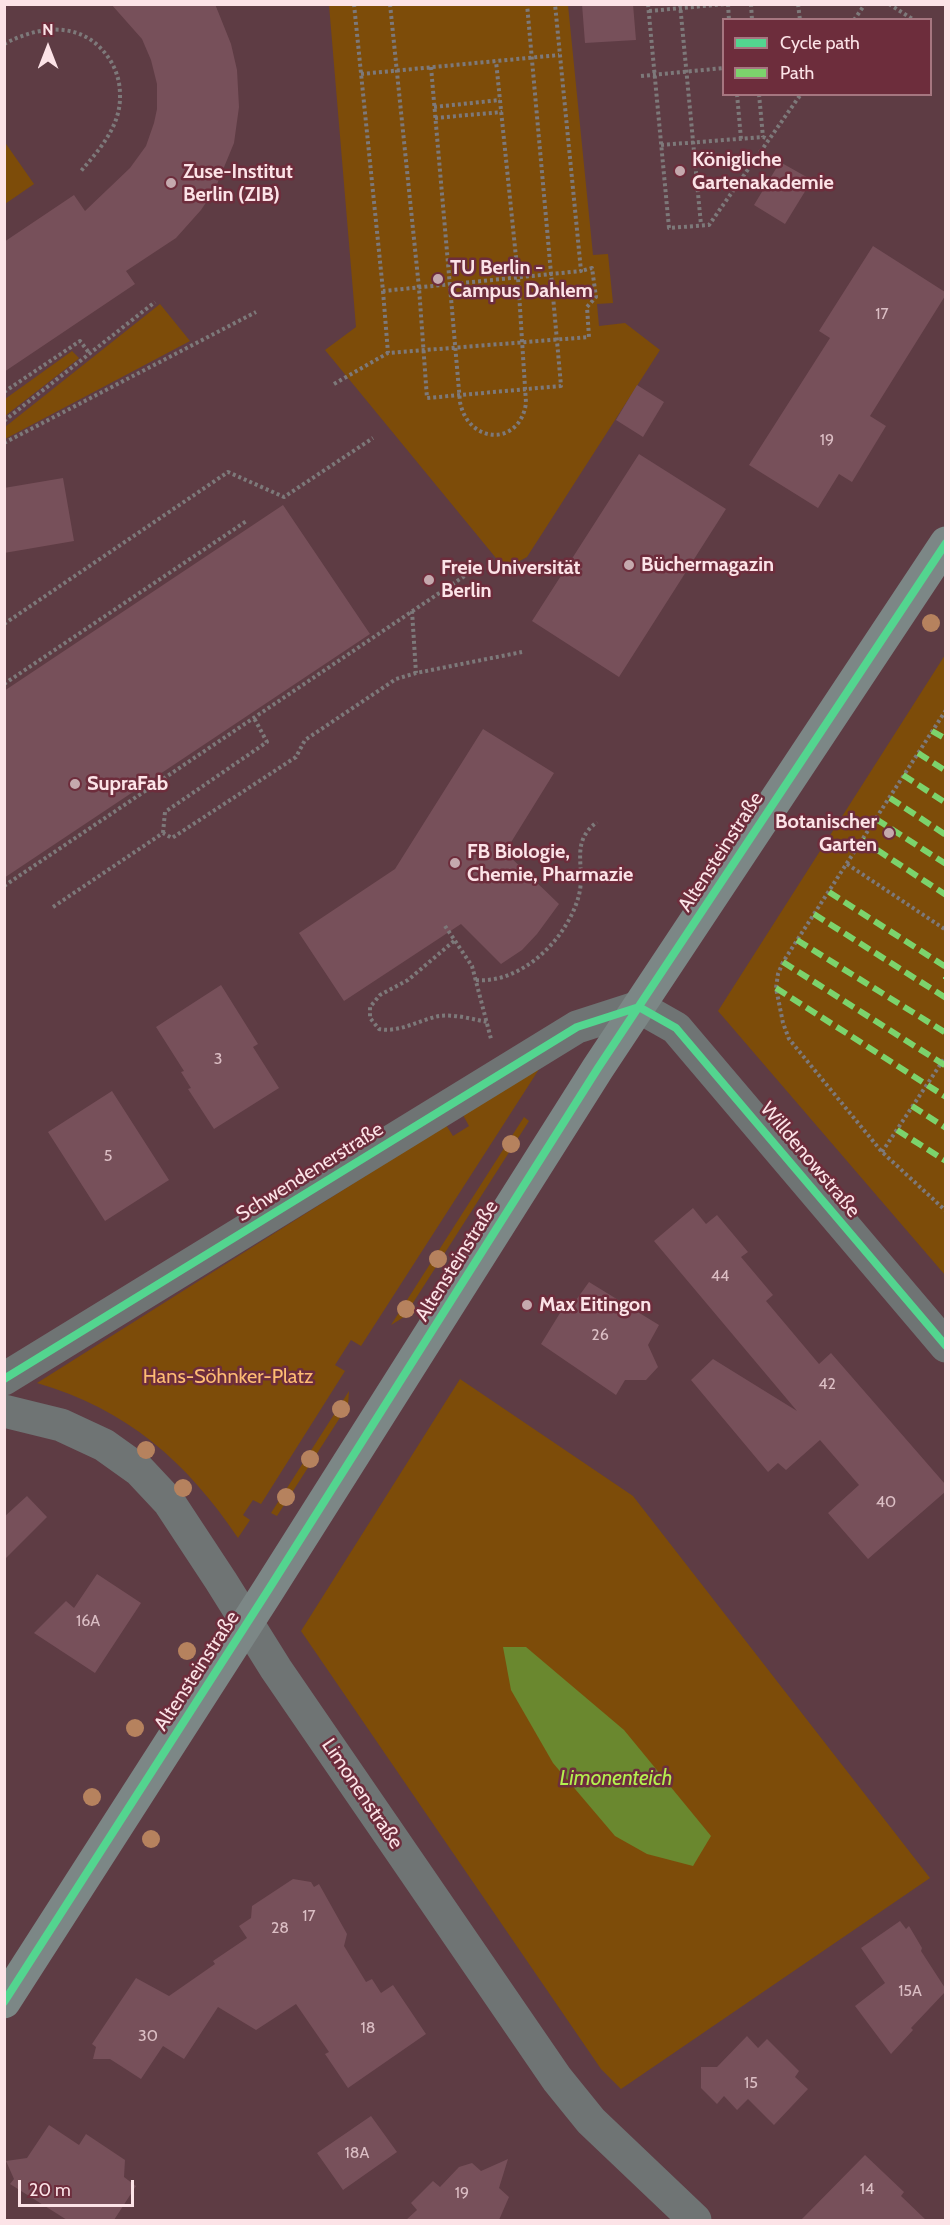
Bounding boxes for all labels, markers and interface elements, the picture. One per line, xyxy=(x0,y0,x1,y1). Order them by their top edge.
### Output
north arrow xyxy=(18,18,78,78)
legend xyxy=(722,18,932,96)
text: N xyxy=(42,20,54,39)
text: Cycle path xyxy=(780,32,860,54)
text: Path xyxy=(780,62,814,84)
place label: Königliche Gartenakademie xyxy=(692,148,834,195)
place label: Zuse-Institut Berlin (ZIB) xyxy=(183,160,293,207)
marker: Königliche Gartenakademie xyxy=(673,164,687,178)
marker: Zuse-Institut Berlin (ZIB) xyxy=(164,176,178,190)
place label: TU Berlin - Campus Dahlem xyxy=(450,256,593,303)
marker: TU Berlin - Campus Dahlem xyxy=(431,272,445,286)
house number: 17 xyxy=(875,304,889,324)
house number: 19 xyxy=(820,430,834,450)
place label: Büchermagazin xyxy=(641,553,774,577)
place label: Freie Universität Berlin xyxy=(441,556,580,603)
marker: Büchermagazin xyxy=(622,558,636,572)
marker: Freie Universität Berlin xyxy=(422,573,436,587)
place label: SupraFab xyxy=(87,772,168,796)
marker: SupraFab xyxy=(68,777,82,791)
street label: Altensteinstraße xyxy=(673,788,769,916)
place label: Botanischer Garten xyxy=(775,810,877,857)
marker: Botanischer Garten xyxy=(882,826,896,840)
place label: FB Biologie, Chemie, Pharmazie xyxy=(467,840,633,887)
marker: FB Biologie, Chemie, Pharmazie xyxy=(448,856,462,870)
house number: 3 xyxy=(214,1049,222,1069)
street label: Willdenowstraße xyxy=(755,1098,865,1222)
street label: Schwendenerstraße xyxy=(232,1117,388,1227)
house number: 5 xyxy=(104,1146,112,1166)
street label: Altensteinstraße xyxy=(410,1196,504,1326)
house number: 44 xyxy=(711,1266,729,1286)
place label: Max Eitingon xyxy=(539,1293,651,1317)
marker: Max Eitingon xyxy=(520,1298,534,1312)
house number: 26 xyxy=(591,1325,609,1345)
park label: Hans-Söhnker-Platz xyxy=(143,1365,313,1389)
house number: 42 xyxy=(818,1374,836,1394)
house number: 40 xyxy=(876,1492,896,1512)
street label: Altensteinstraße xyxy=(149,1607,245,1735)
house number: 16A xyxy=(76,1611,100,1631)
street label: Limonenstraße xyxy=(316,1734,408,1854)
water label: Limonenteich xyxy=(560,1766,672,1792)
house number: 17 xyxy=(302,1906,316,1926)
house number: 28 xyxy=(271,1918,289,1938)
house number: 15A xyxy=(898,1981,922,2001)
house number: 18 xyxy=(361,2018,375,2038)
house number: 30 xyxy=(138,2026,158,2046)
house number: 15 xyxy=(744,2073,758,2093)
house number: 18A xyxy=(345,2143,369,2163)
scale bar xyxy=(21,2168,136,2206)
text: 20 m xyxy=(29,2179,71,2201)
house number: 14 xyxy=(860,2179,874,2199)
house number: 19 xyxy=(455,2183,469,2203)

